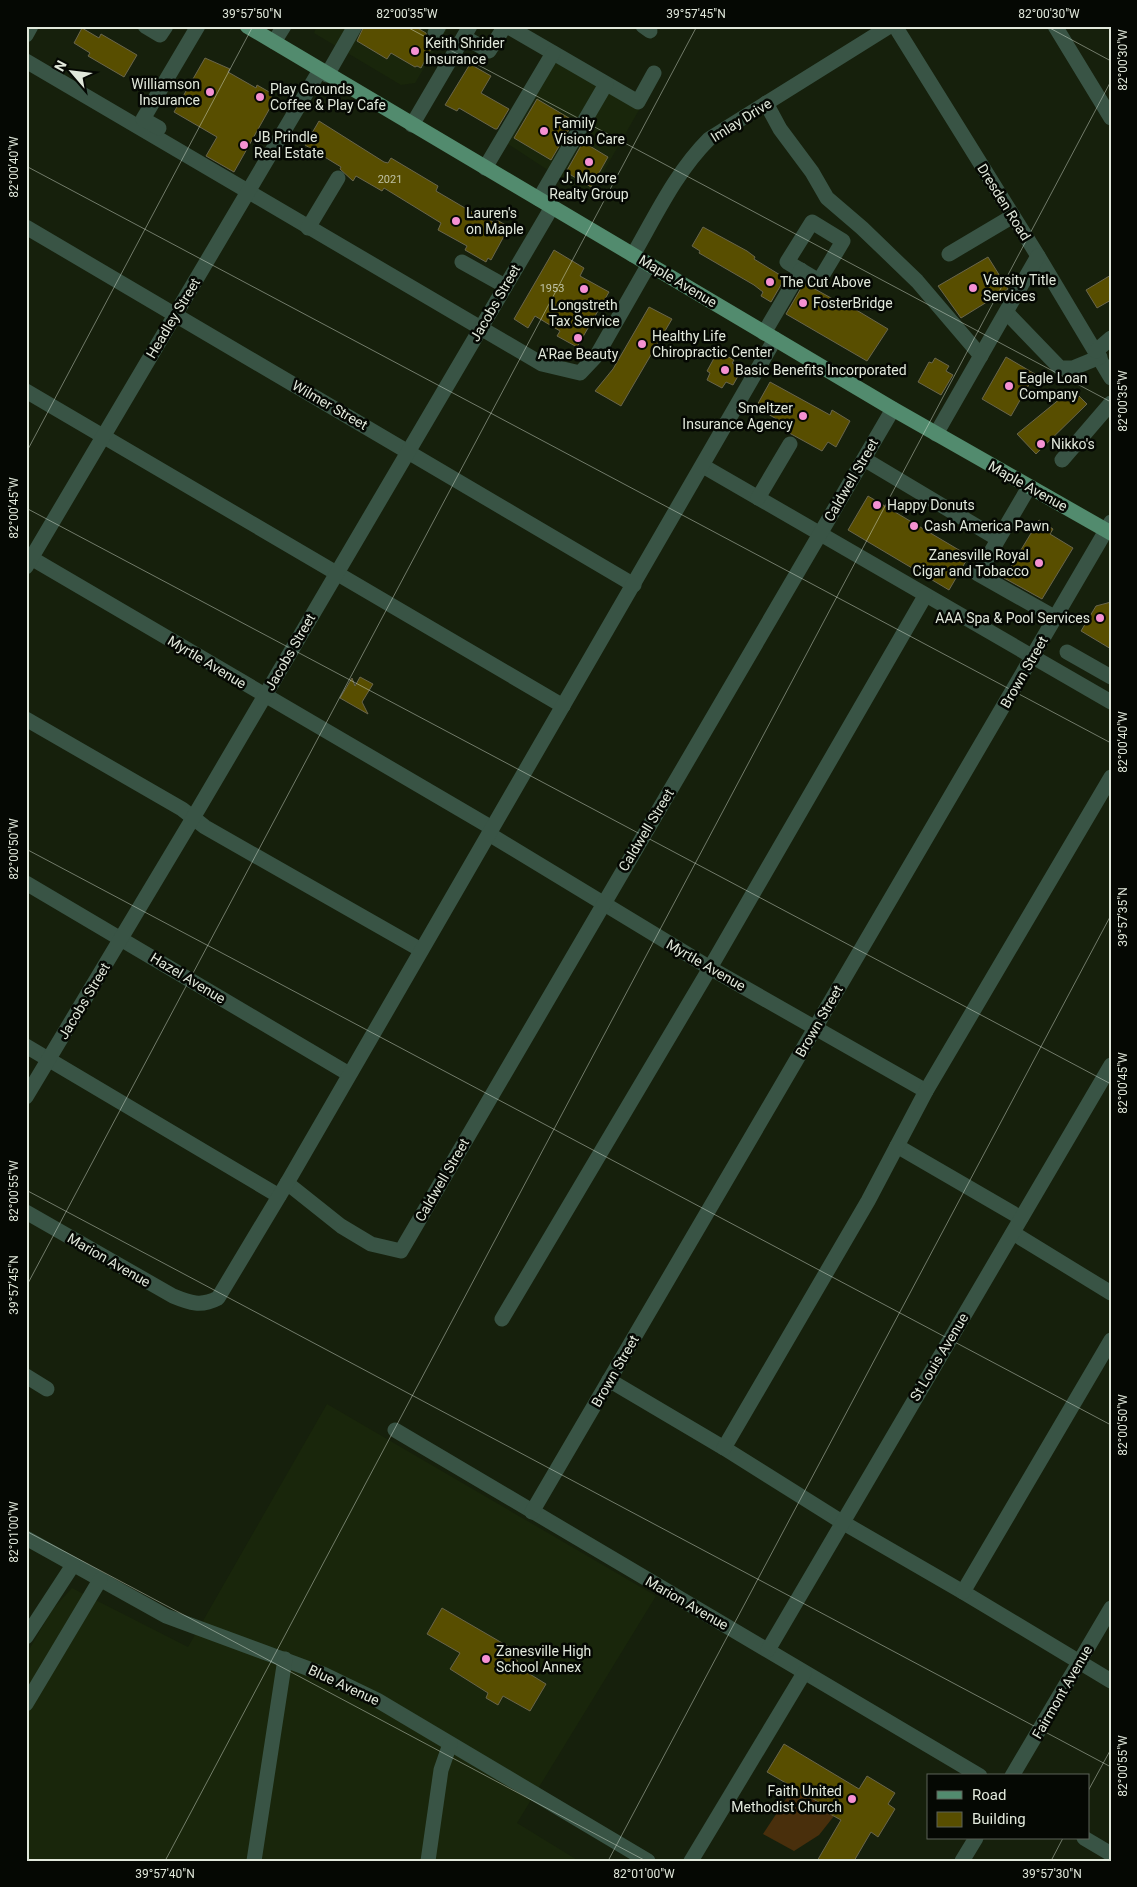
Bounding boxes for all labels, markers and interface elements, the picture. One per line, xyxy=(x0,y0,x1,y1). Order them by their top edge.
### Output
text: 39°57'50"N xyxy=(222,7,282,21)
text: 82°00'35"W xyxy=(376,7,438,21)
text: 39°57'45"N xyxy=(666,7,726,21)
text: 82°00'30"W xyxy=(1018,7,1080,21)
text: 82°00'30"W xyxy=(1116,29,1130,91)
place label: Keith Shrider Insurance xyxy=(425,35,505,67)
marker: Keith Shrider Insurance xyxy=(409,45,421,57)
north arrow xyxy=(48,48,98,98)
text: N xyxy=(51,58,70,74)
place label: Williamson Insurance xyxy=(131,76,200,108)
place label: Play Grounds Coffee & Play Cafe xyxy=(270,81,386,113)
marker: Williamson Insurance xyxy=(204,86,216,98)
marker: Play Grounds Coffee & Play Cafe xyxy=(254,91,266,103)
street label: Imlay Drive xyxy=(708,95,774,145)
place label: Family Vision Care xyxy=(554,115,625,147)
marker: Family Vision Care xyxy=(538,125,550,137)
place label: JB Prindle Real Estate xyxy=(254,129,324,161)
text: 82°00'40"W xyxy=(7,136,21,198)
marker: JB Prindle Real Estate xyxy=(238,139,250,151)
marker: J. Moore Realty Group xyxy=(583,156,595,168)
street label: Dresden Road xyxy=(974,161,1034,243)
place label: J. Moore Realty Group xyxy=(549,170,629,202)
house number: 2021 xyxy=(378,173,402,186)
place label: Lauren's on Maple xyxy=(466,205,524,237)
marker: Lauren's on Maple xyxy=(450,215,462,227)
street label: Maple Avenue xyxy=(636,252,720,310)
street label: Jacobs Street xyxy=(467,261,524,344)
place label: Varsity Title Services xyxy=(983,272,1056,304)
place label: The Cut Above xyxy=(780,274,871,290)
street label: Headley Street xyxy=(143,275,203,361)
marker: The Cut Above xyxy=(764,276,776,288)
house number: 1953 xyxy=(540,282,564,295)
marker: Varsity Title Services xyxy=(967,282,979,294)
marker: Longstreth Tax Service xyxy=(578,283,590,295)
place label: FosterBridge xyxy=(813,295,893,311)
place label: Longstreth Tax Service xyxy=(548,297,620,329)
marker: FosterBridge xyxy=(797,297,809,309)
place label: Healthy Life Chiropractic Center xyxy=(652,328,772,360)
marker: A'Rae Beauty xyxy=(572,332,584,344)
marker: Healthy Life Chiropractic Center xyxy=(636,338,648,350)
place label: A'Rae Beauty xyxy=(538,346,619,362)
place label: Basic Benefits Incorporated xyxy=(735,362,907,378)
marker: Basic Benefits Incorporated xyxy=(719,364,731,376)
place label: Eagle Loan Company xyxy=(1019,370,1088,402)
text: 82°00'35"W xyxy=(1116,370,1130,432)
street label: Wilmer Street xyxy=(290,377,371,433)
marker: Eagle Loan Company xyxy=(1003,380,1015,392)
place label: Smeltzer Insurance Agency xyxy=(682,400,793,432)
marker: Smeltzer Insurance Agency xyxy=(797,410,809,422)
street label: Caldwell Street xyxy=(821,435,881,524)
place label: Nikko's xyxy=(1051,436,1095,452)
marker: Nikko's xyxy=(1035,438,1047,450)
street label: Maple Avenue xyxy=(986,458,1070,514)
text: 82°00'45"W xyxy=(7,477,21,539)
place label: Happy Donuts xyxy=(887,497,975,513)
marker: Happy Donuts xyxy=(871,499,883,511)
place label: Cash America Pawn xyxy=(924,518,1049,534)
marker: Cash America Pawn xyxy=(908,520,920,532)
place label: Zanesville Royal Cigar and Tobacco xyxy=(913,547,1029,579)
marker: Zanesville Royal Cigar and Tobacco xyxy=(1033,557,1045,569)
street label: Jacobs Street xyxy=(262,610,319,693)
place label: AAA Spa & Pool Services xyxy=(935,610,1090,626)
marker: AAA Spa & Pool Services xyxy=(1094,612,1106,624)
street label: Myrtle Avenue xyxy=(165,632,249,692)
street label: Brown Street xyxy=(997,633,1051,711)
text: 82°00'40"W xyxy=(1116,711,1130,773)
street label: Caldwell Street xyxy=(615,786,677,874)
text: 82°00'50"W xyxy=(7,818,21,880)
text: 39°57'35"N xyxy=(1116,887,1130,947)
street label: Myrtle Avenue xyxy=(664,936,748,994)
street label: Hazel Avenue xyxy=(148,949,228,1007)
street label: Jacobs Street xyxy=(55,960,113,1042)
street label: Brown Street xyxy=(792,982,846,1060)
text: 82°00'45"W xyxy=(1116,1052,1130,1114)
street label: Caldwell Street xyxy=(412,1135,472,1224)
text: 82°00'55"W xyxy=(7,1160,21,1222)
street label: Marion Avenue xyxy=(65,1230,153,1290)
text: 39°57'45"N xyxy=(7,1255,21,1315)
street label: St Louis Avenue xyxy=(907,1310,971,1404)
street label: Brown Street xyxy=(588,1332,642,1410)
text: 82°00'50"W xyxy=(1116,1394,1130,1456)
text: 82°01'00"W xyxy=(7,1501,21,1563)
street label: Marion Avenue xyxy=(643,1573,731,1633)
street label: Fairmont Avenue xyxy=(1029,1642,1095,1742)
place label: Zanesville High School Annex xyxy=(496,1643,591,1675)
marker: Zanesville High School Annex xyxy=(480,1653,492,1665)
street label: Blue Avenue xyxy=(306,1662,382,1708)
text: 82°00'55"W xyxy=(1116,1735,1130,1797)
legend xyxy=(927,1774,1090,1840)
place label: Faith United Methodist Church xyxy=(731,1783,842,1815)
text: Road xyxy=(972,1786,1006,1804)
marker: Faith United Methodist Church xyxy=(846,1793,858,1805)
text: Building xyxy=(972,1810,1026,1828)
text: 39°57'40"N xyxy=(135,1867,195,1881)
text: 82°01'00"W xyxy=(613,1867,675,1881)
text: 39°57'30"N xyxy=(1022,1867,1082,1881)

